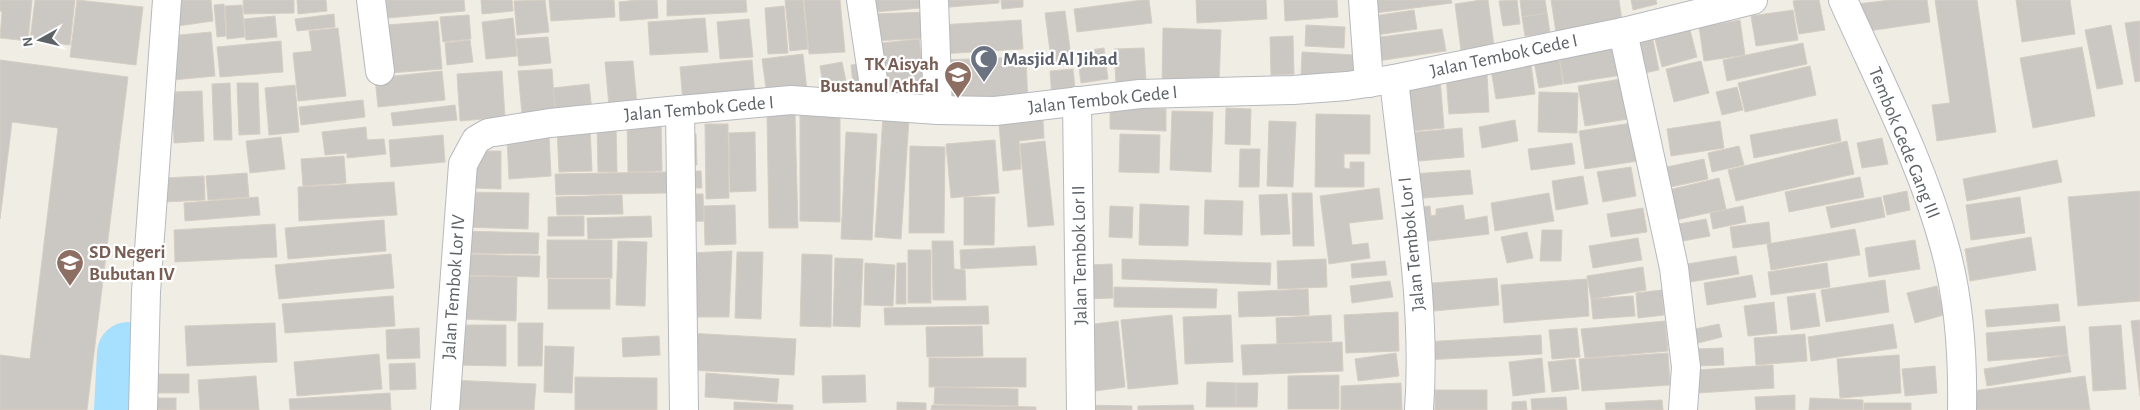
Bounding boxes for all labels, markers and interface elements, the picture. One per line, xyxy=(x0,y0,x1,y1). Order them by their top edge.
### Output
north arrow xyxy=(15,15,65,65)
street label: Jalan Tembok Gede I xyxy=(1429,31,1579,81)
text: N xyxy=(21,36,36,47)
mosque icon: Masjid Al Jihad xyxy=(969,44,999,83)
place label: Masjid Al Jihad xyxy=(1003,50,1118,69)
place label: TK Aisyah Bustanul Athfal xyxy=(820,55,939,96)
school or university icon: TK Aisyah Bustanul Athfal xyxy=(943,60,973,99)
street label: Tembok Gede Gang III xyxy=(1865,64,1943,222)
street label: Jalan Tembok Gede I xyxy=(1027,83,1179,117)
street label: Jalan Tembok Gede I xyxy=(623,93,775,125)
street label: Jalan Tembok Lor I xyxy=(1396,176,1428,312)
street label: Jalan Tembok Lor II xyxy=(1069,185,1091,325)
street label: Jalan Tembok Lor IV xyxy=(439,214,469,360)
place label: SD Negeri Bubutan IV xyxy=(89,243,176,284)
school or university icon: SD Negeri Bubutan IV xyxy=(55,248,85,287)

